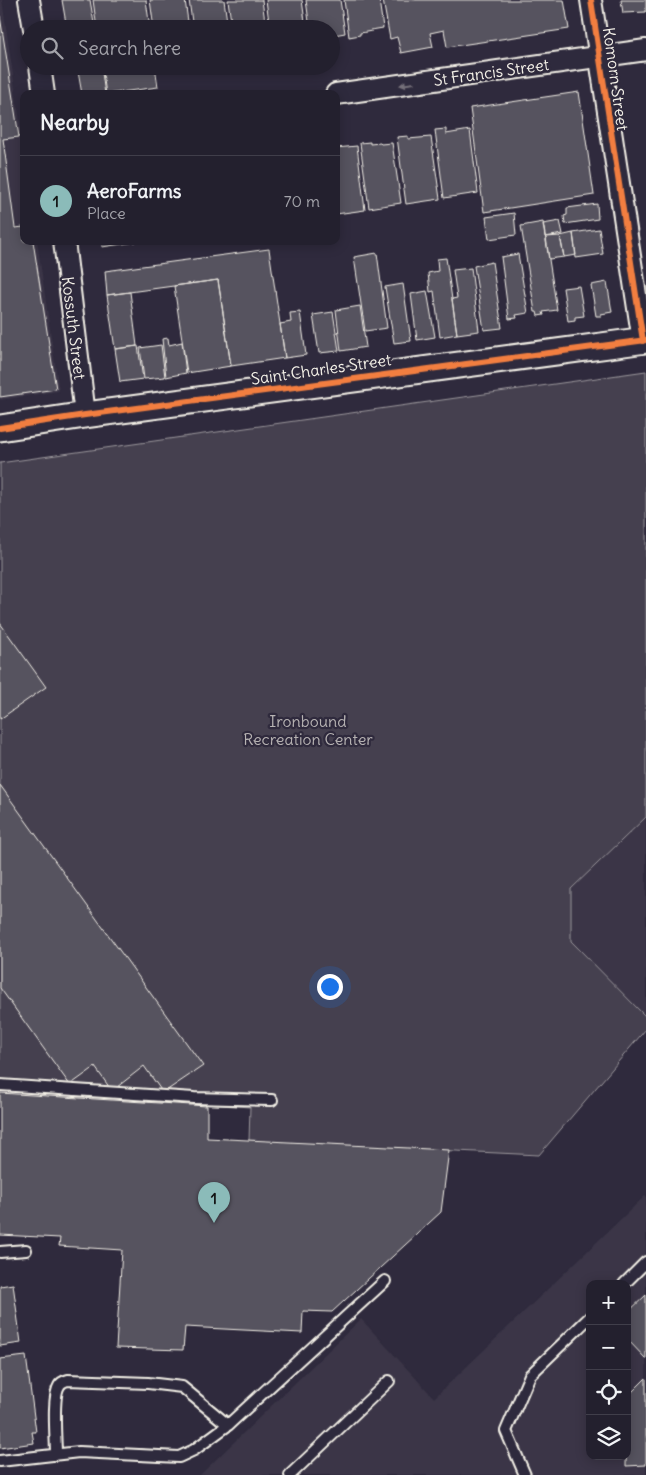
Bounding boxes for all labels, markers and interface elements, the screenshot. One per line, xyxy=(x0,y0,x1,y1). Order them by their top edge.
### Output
search box xyxy=(20,20,340,75)
street label: Komorn Street xyxy=(599,26,633,132)
icon: search xyxy=(38,34,66,62)
text: Search here xyxy=(78,36,181,60)
street label: St Francis Street xyxy=(432,54,551,90)
one-way arrow xyxy=(399,80,415,88)
text: Nearby xyxy=(40,109,110,136)
text: AeroFarms xyxy=(87,179,181,203)
text: 1 xyxy=(53,191,59,211)
text: 70 m xyxy=(284,191,320,211)
text: Place xyxy=(87,203,126,223)
street label: Kossuth Street xyxy=(58,275,90,381)
street label: Saint Charles Street xyxy=(250,349,393,389)
park label: Ironbound Recreation Center xyxy=(243,711,373,749)
your location xyxy=(317,974,343,1000)
pin: 1 xyxy=(198,1182,230,1223)
map controls xyxy=(586,1280,631,1460)
button: + xyxy=(586,1280,631,1325)
button: − xyxy=(586,1325,631,1370)
button: locate xyxy=(586,1370,631,1415)
button: layers xyxy=(586,1415,631,1460)

